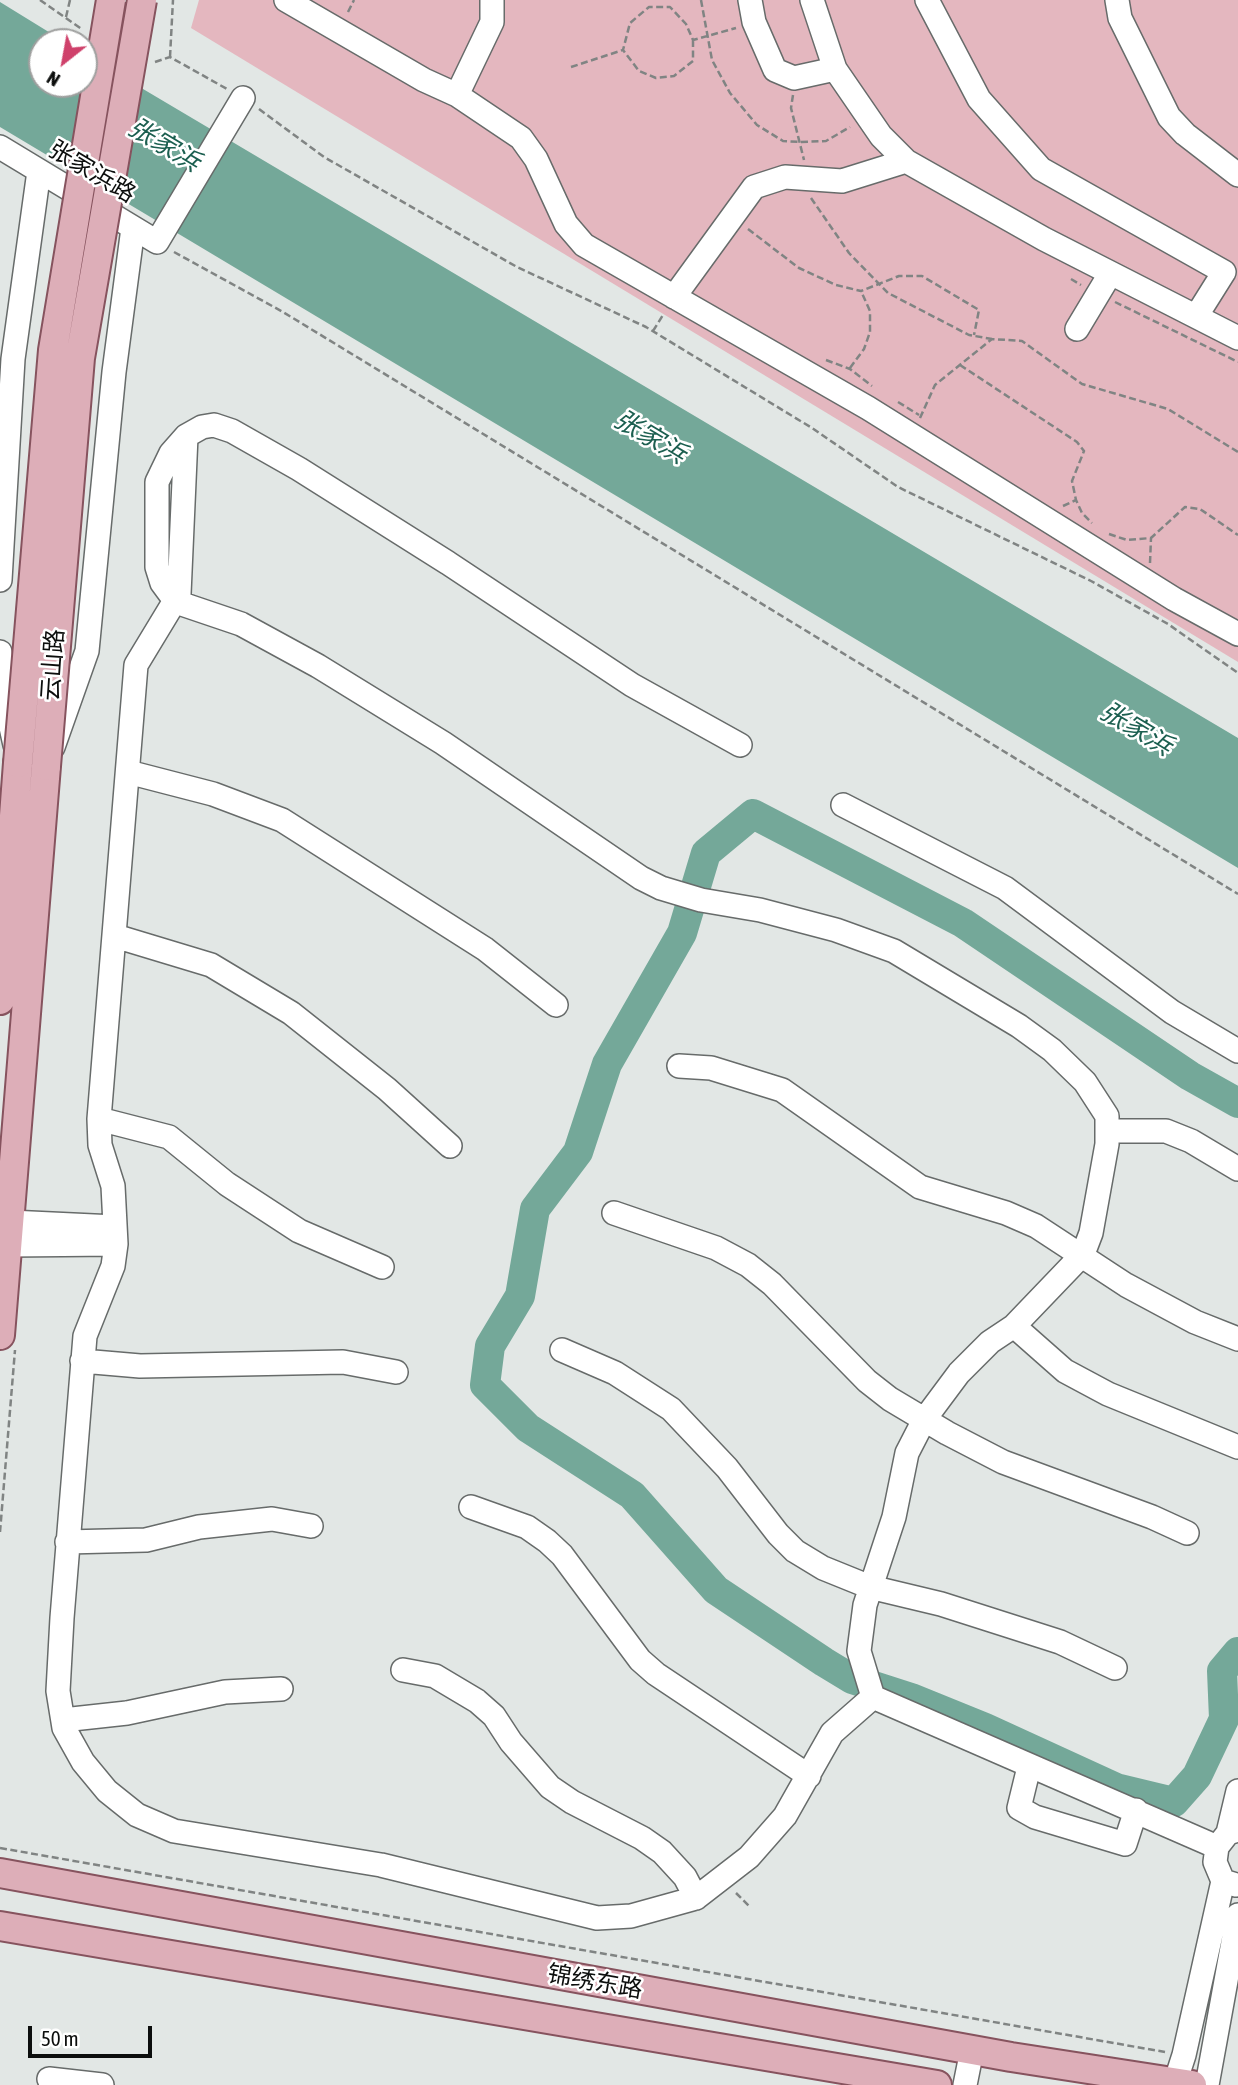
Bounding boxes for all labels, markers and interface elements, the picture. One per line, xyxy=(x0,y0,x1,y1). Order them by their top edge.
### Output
north arrow xyxy=(28,28,98,98)
text: N xyxy=(43,67,64,92)
water label: 张家浜 xyxy=(123,112,205,178)
street label: 张家浜路 xyxy=(43,135,141,209)
water label: 张家浜 xyxy=(609,404,691,470)
street label: 云山路 xyxy=(36,628,70,702)
water label: 张家浜 xyxy=(1095,696,1177,762)
street label: 锦绣东路 xyxy=(545,1959,645,2005)
scale bar xyxy=(32,2011,156,2056)
text: 50 m xyxy=(41,2026,79,2050)

